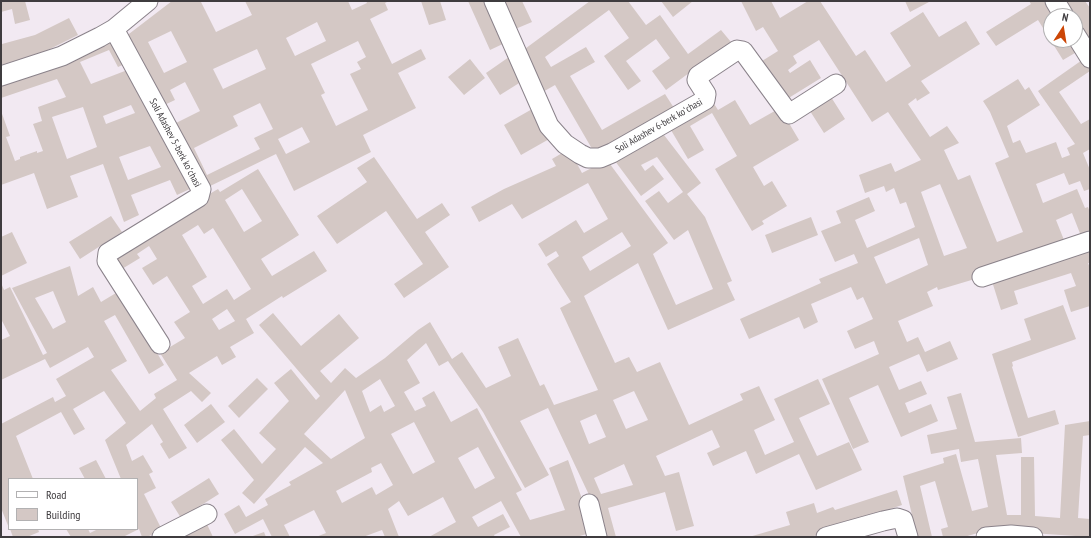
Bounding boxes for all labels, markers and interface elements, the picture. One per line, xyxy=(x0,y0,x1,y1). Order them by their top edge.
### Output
north arrow xyxy=(1043,8,1083,48)
text: N xyxy=(1061,10,1070,25)
street label: Soli Adashev 6-berk koʻchasi xyxy=(613,96,705,156)
street label: Soli Adashev 5-berk koʻchasi xyxy=(147,97,203,189)
legend xyxy=(8,478,138,530)
text: Road xyxy=(46,487,66,502)
text: Building xyxy=(46,507,81,522)

